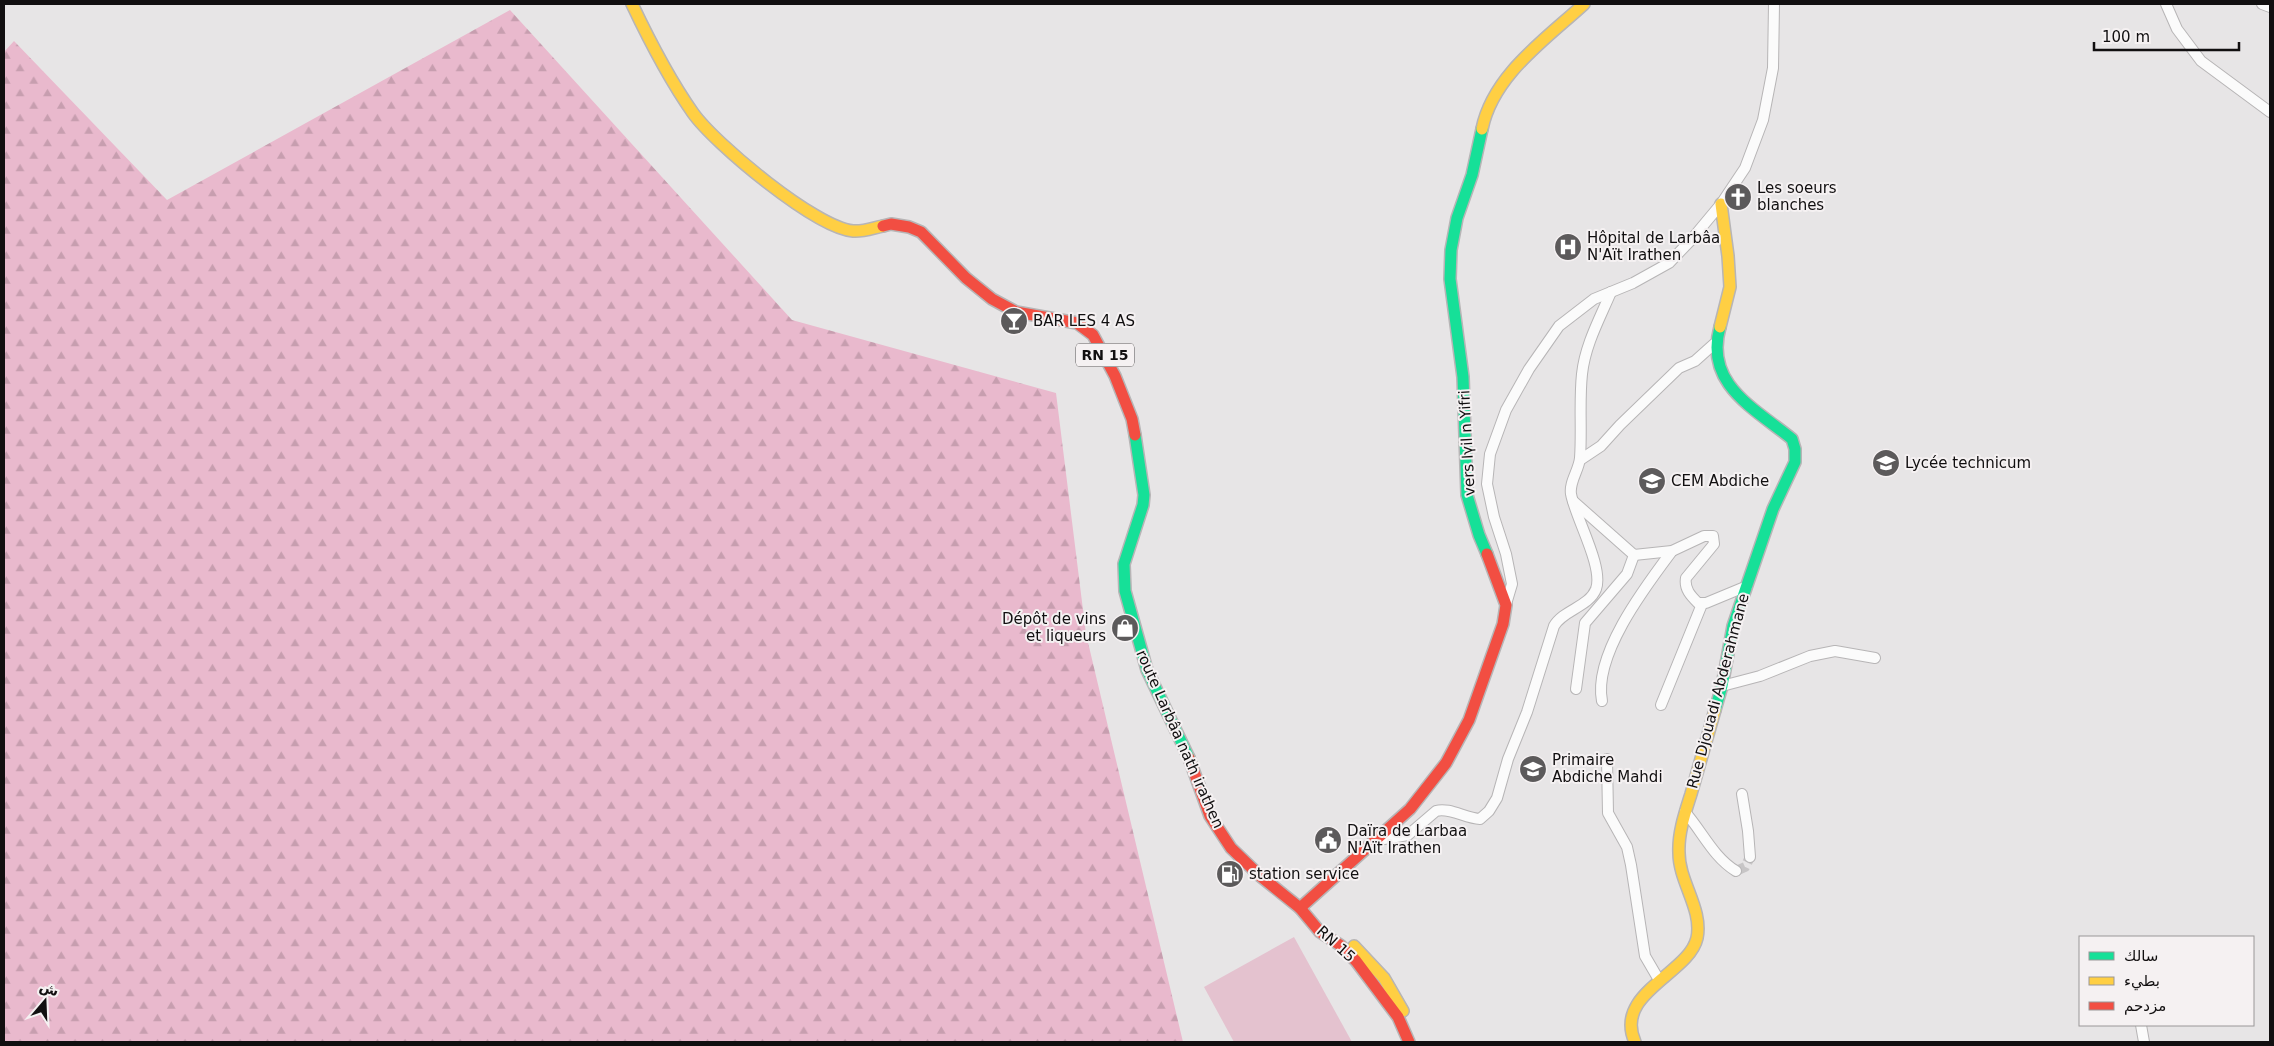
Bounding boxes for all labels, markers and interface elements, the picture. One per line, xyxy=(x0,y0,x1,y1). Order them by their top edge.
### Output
scale bar xyxy=(2094,20,2239,52)
text: 100 m xyxy=(2102,28,2150,46)
place label: Les soeurs blanches xyxy=(1757,179,1837,214)
church icon: Les soeurs blanches xyxy=(1723,182,1753,212)
place label: Hôpital de Larbâa N'Aït Irathen xyxy=(1587,229,1720,264)
hospital icon: Hôpital de Larbâa N'Aït Irathen xyxy=(1553,232,1583,262)
bar icon: BAR LES 4 AS xyxy=(999,306,1029,336)
place label: BAR LES 4 AS xyxy=(1033,312,1135,330)
road number: RN 15 xyxy=(1076,344,1134,366)
street label: vers Iγil n Yifri xyxy=(1455,390,1479,496)
school or university icon: Lycée technicum xyxy=(1871,448,1901,478)
place label: Lycée technicum xyxy=(1905,454,2031,472)
school or university icon: CEM Abdiche xyxy=(1637,466,1667,496)
place label: CEM Abdiche xyxy=(1671,472,1769,490)
street label: Rue Djouadi Abderahmane xyxy=(1683,591,1753,791)
place label: Dépôt de vins et liqueurs xyxy=(1002,610,1106,645)
shop icon: Dépôt de vins et liqueurs xyxy=(1110,613,1140,643)
street label: route Larbâa nath irathen xyxy=(1132,647,1228,831)
place label: Primaire Abdiche Mahdi xyxy=(1552,751,1663,786)
school or university icon: Primaire Abdiche Mahdi xyxy=(1518,754,1548,784)
place label: Daïra de Larbaa N'Aït Irathen xyxy=(1347,822,1467,857)
public building icon: Daïra de Larbaa N'Aït Irathen xyxy=(1313,825,1343,855)
fuel station icon: station service xyxy=(1215,859,1245,889)
place label: station service xyxy=(1249,865,1359,883)
street label: RN 15 xyxy=(1313,922,1359,966)
legend xyxy=(2079,936,2254,1026)
text: سالك xyxy=(2124,947,2158,965)
text: بطيء xyxy=(2124,972,2160,991)
north arrow xyxy=(20,976,70,1026)
text: ش xyxy=(37,978,61,999)
text: مزدحم xyxy=(2124,997,2166,1015)

